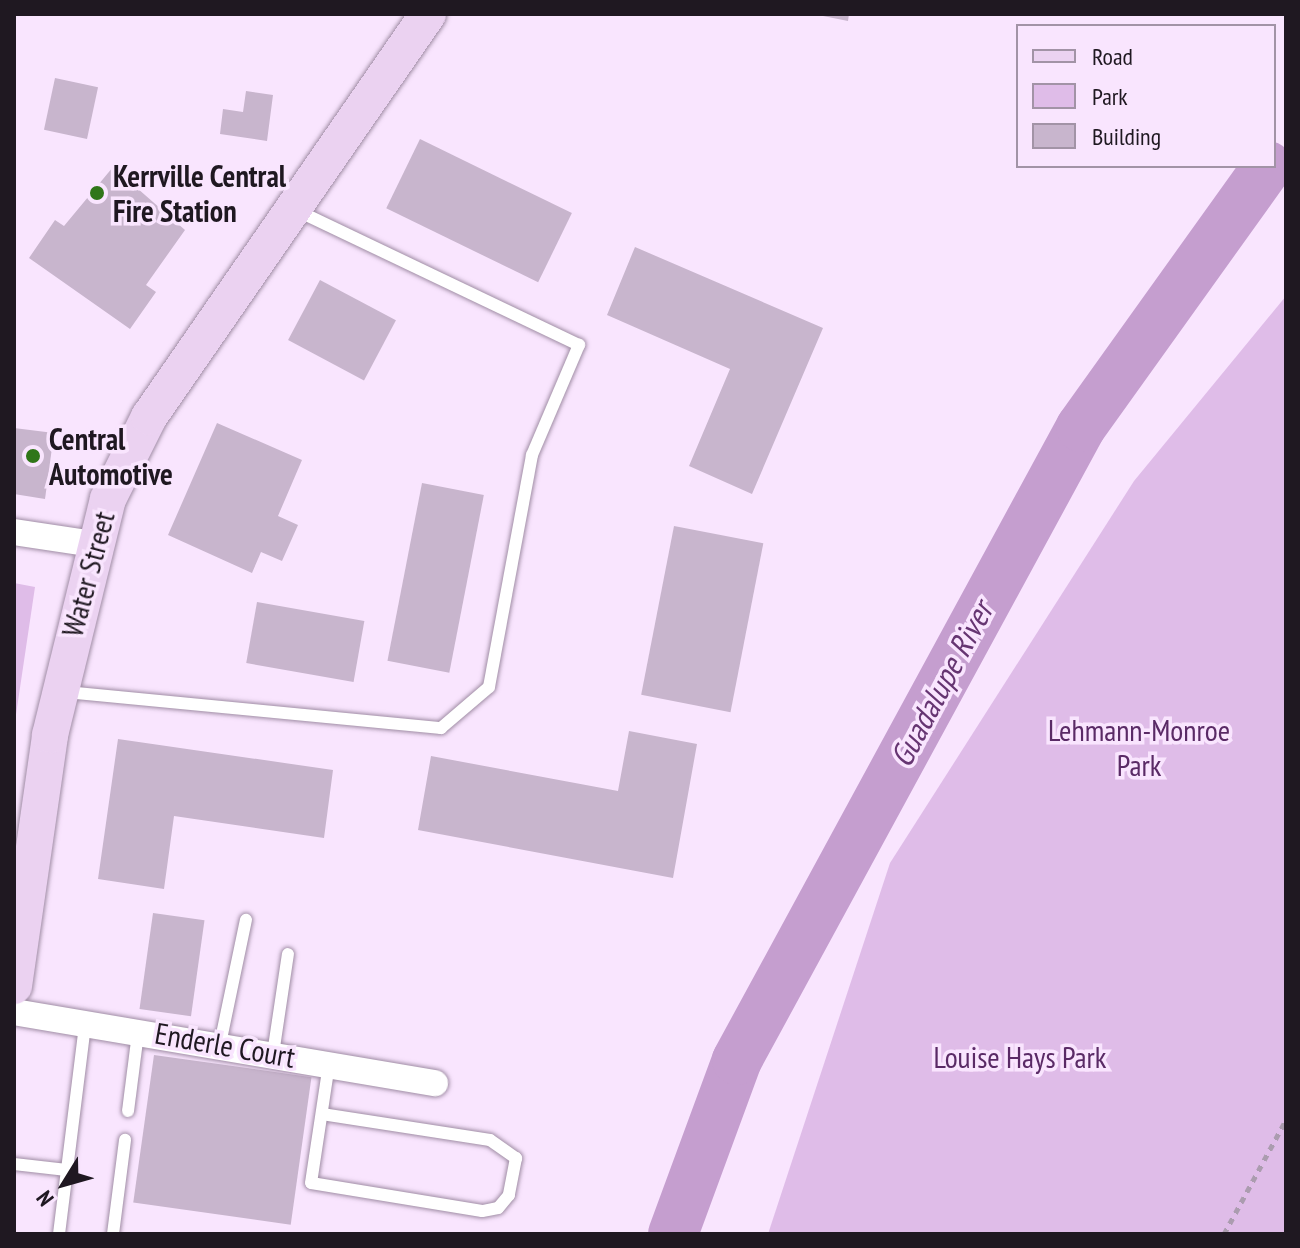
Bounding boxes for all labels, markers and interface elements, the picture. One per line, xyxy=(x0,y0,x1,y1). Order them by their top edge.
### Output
legend xyxy=(1016,24,1276,168)
text: Road xyxy=(1092,41,1133,72)
text: Park xyxy=(1092,81,1128,112)
text: Building xyxy=(1092,121,1161,152)
place label: Kerrville Central Fire Station xyxy=(113,158,286,228)
marker: Kerrville Central Fire Station xyxy=(88,184,106,202)
place label: Central Automotive xyxy=(49,421,173,492)
marker: Central Automotive xyxy=(24,447,42,465)
street label: Water Street xyxy=(54,507,122,641)
water label: Guadalupe River xyxy=(882,595,1000,773)
park label: Lehmann-Monroe Park xyxy=(1048,712,1230,782)
street label: Enderle Court xyxy=(152,1015,298,1075)
park label: Louise Hays Park xyxy=(934,1039,1106,1075)
north arrow xyxy=(24,1144,104,1224)
text: N xyxy=(30,1185,60,1212)

